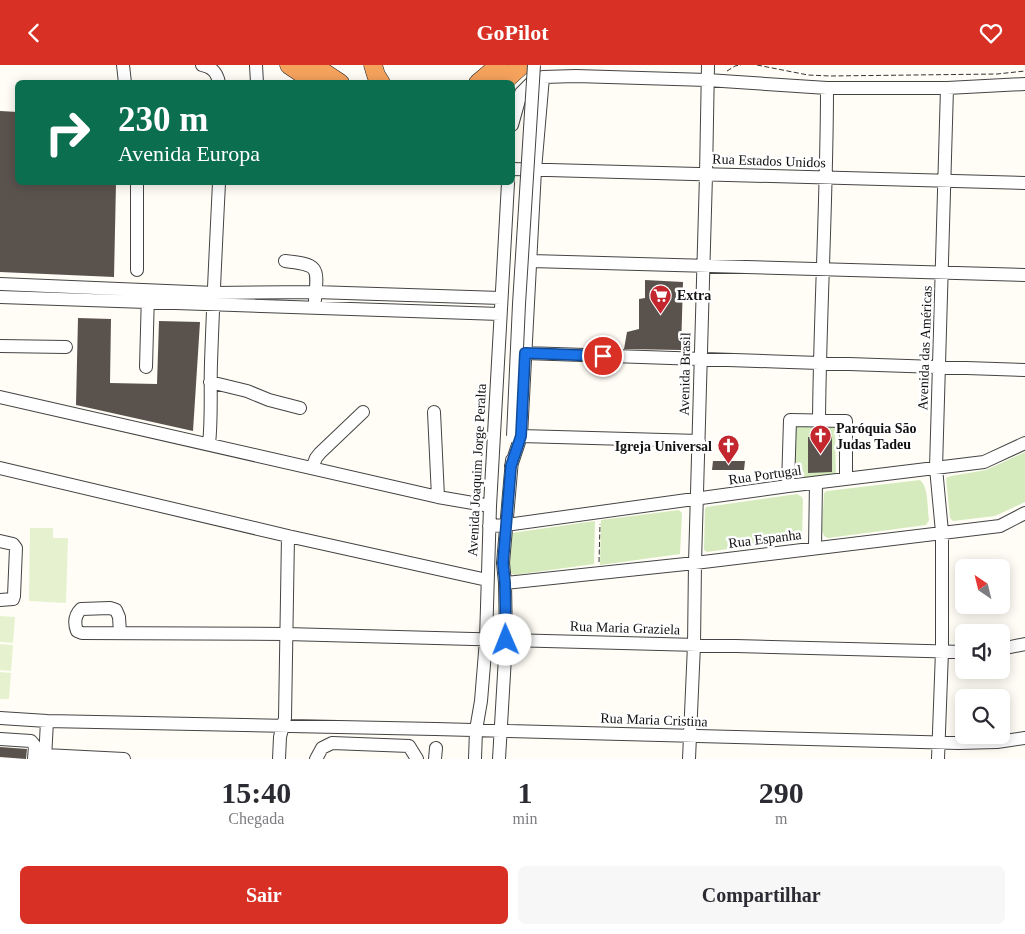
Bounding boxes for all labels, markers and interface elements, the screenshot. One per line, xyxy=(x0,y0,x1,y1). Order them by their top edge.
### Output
icon: back xyxy=(20,19,48,47)
icon: heart xyxy=(977,19,1005,47)
text: GoPilot xyxy=(476,20,549,45)
icon: right xyxy=(35,100,100,165)
text: 230 m xyxy=(118,100,208,139)
text: Avenida Europa xyxy=(118,141,260,166)
street label: Rua Estados Unidos xyxy=(712,152,826,170)
supermarket icon: Extra xyxy=(649,283,673,314)
street label: Avenida das Américas xyxy=(915,285,935,411)
place label: Extra xyxy=(677,288,711,303)
street label: Avenida Brasil xyxy=(677,332,693,416)
pin xyxy=(582,335,624,377)
icon: arrive xyxy=(589,342,617,370)
street label: Avenida Joaquim Jorge Peralta xyxy=(465,382,489,557)
place label: Paróquia São Judas Tadeu xyxy=(836,421,917,452)
church icon: Paróquia São Judas Tadeu xyxy=(808,424,832,455)
church icon: Igreja Universal xyxy=(716,434,740,465)
place label: Igreja Universal xyxy=(615,439,712,454)
street label: Rua Portugal xyxy=(728,462,803,488)
street label: Rua Espanha xyxy=(728,527,803,551)
north arrow xyxy=(955,559,1010,614)
map controls xyxy=(955,559,1010,744)
position arrow xyxy=(479,613,531,665)
street label: Rua Maria Graziela xyxy=(570,619,681,637)
button: sound xyxy=(955,624,1010,679)
button: search xyxy=(955,689,1010,744)
street label: Rua Maria Cristina xyxy=(600,711,709,729)
text: 15:40 xyxy=(221,776,291,809)
text: 1 xyxy=(517,776,532,809)
text: 290 xyxy=(759,776,804,809)
text: Chegada xyxy=(228,810,284,827)
text: min xyxy=(513,810,537,827)
text: m xyxy=(775,810,787,827)
button: Sair xyxy=(20,866,508,924)
button: Compartilhar xyxy=(518,866,1005,924)

